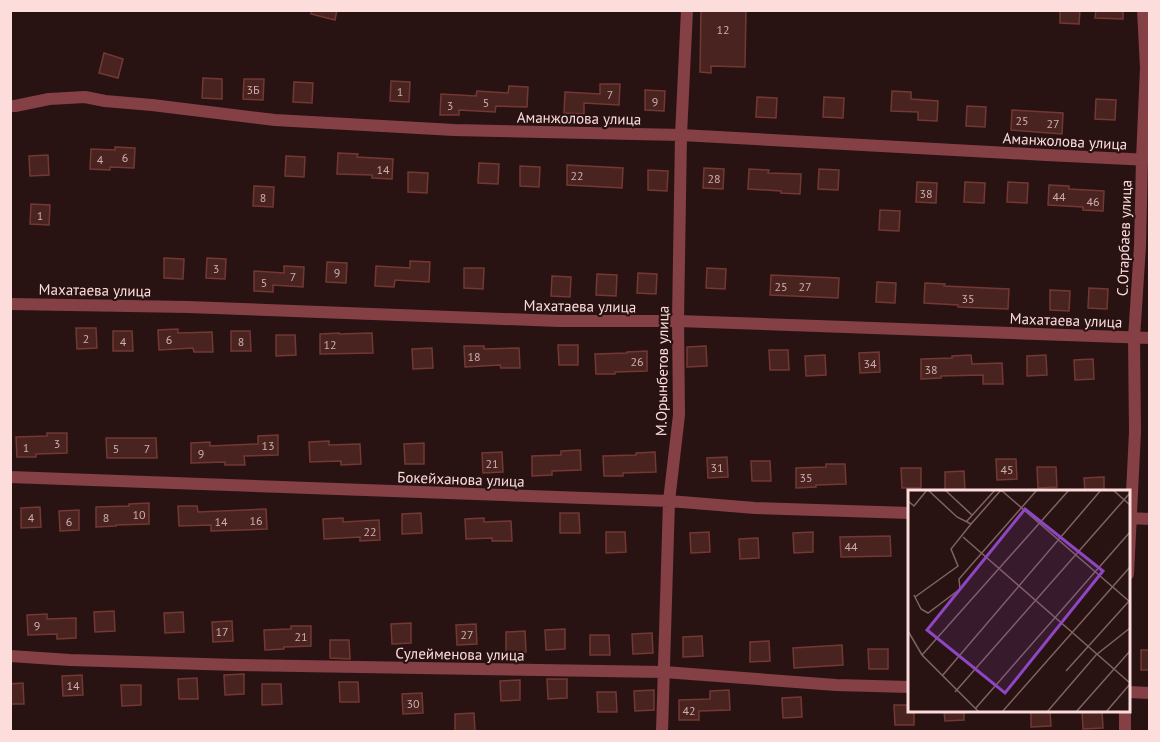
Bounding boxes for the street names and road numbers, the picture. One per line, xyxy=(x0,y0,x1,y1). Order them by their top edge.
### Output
street label: Аманжолова улица xyxy=(517,107,641,129)
street label: Аманжолова улица xyxy=(1002,128,1128,154)
street label: С.Отарбаев улица xyxy=(1112,180,1136,296)
street label: Махатаева улица xyxy=(39,280,151,300)
street label: Махатаева улица xyxy=(524,296,636,316)
street label: М.Орынбетов улица xyxy=(651,306,673,436)
street label: Махатаева улица xyxy=(1009,309,1123,331)
street label: Бокейханова улица xyxy=(397,467,525,491)
street label: Сулейменова улица xyxy=(395,643,525,665)

